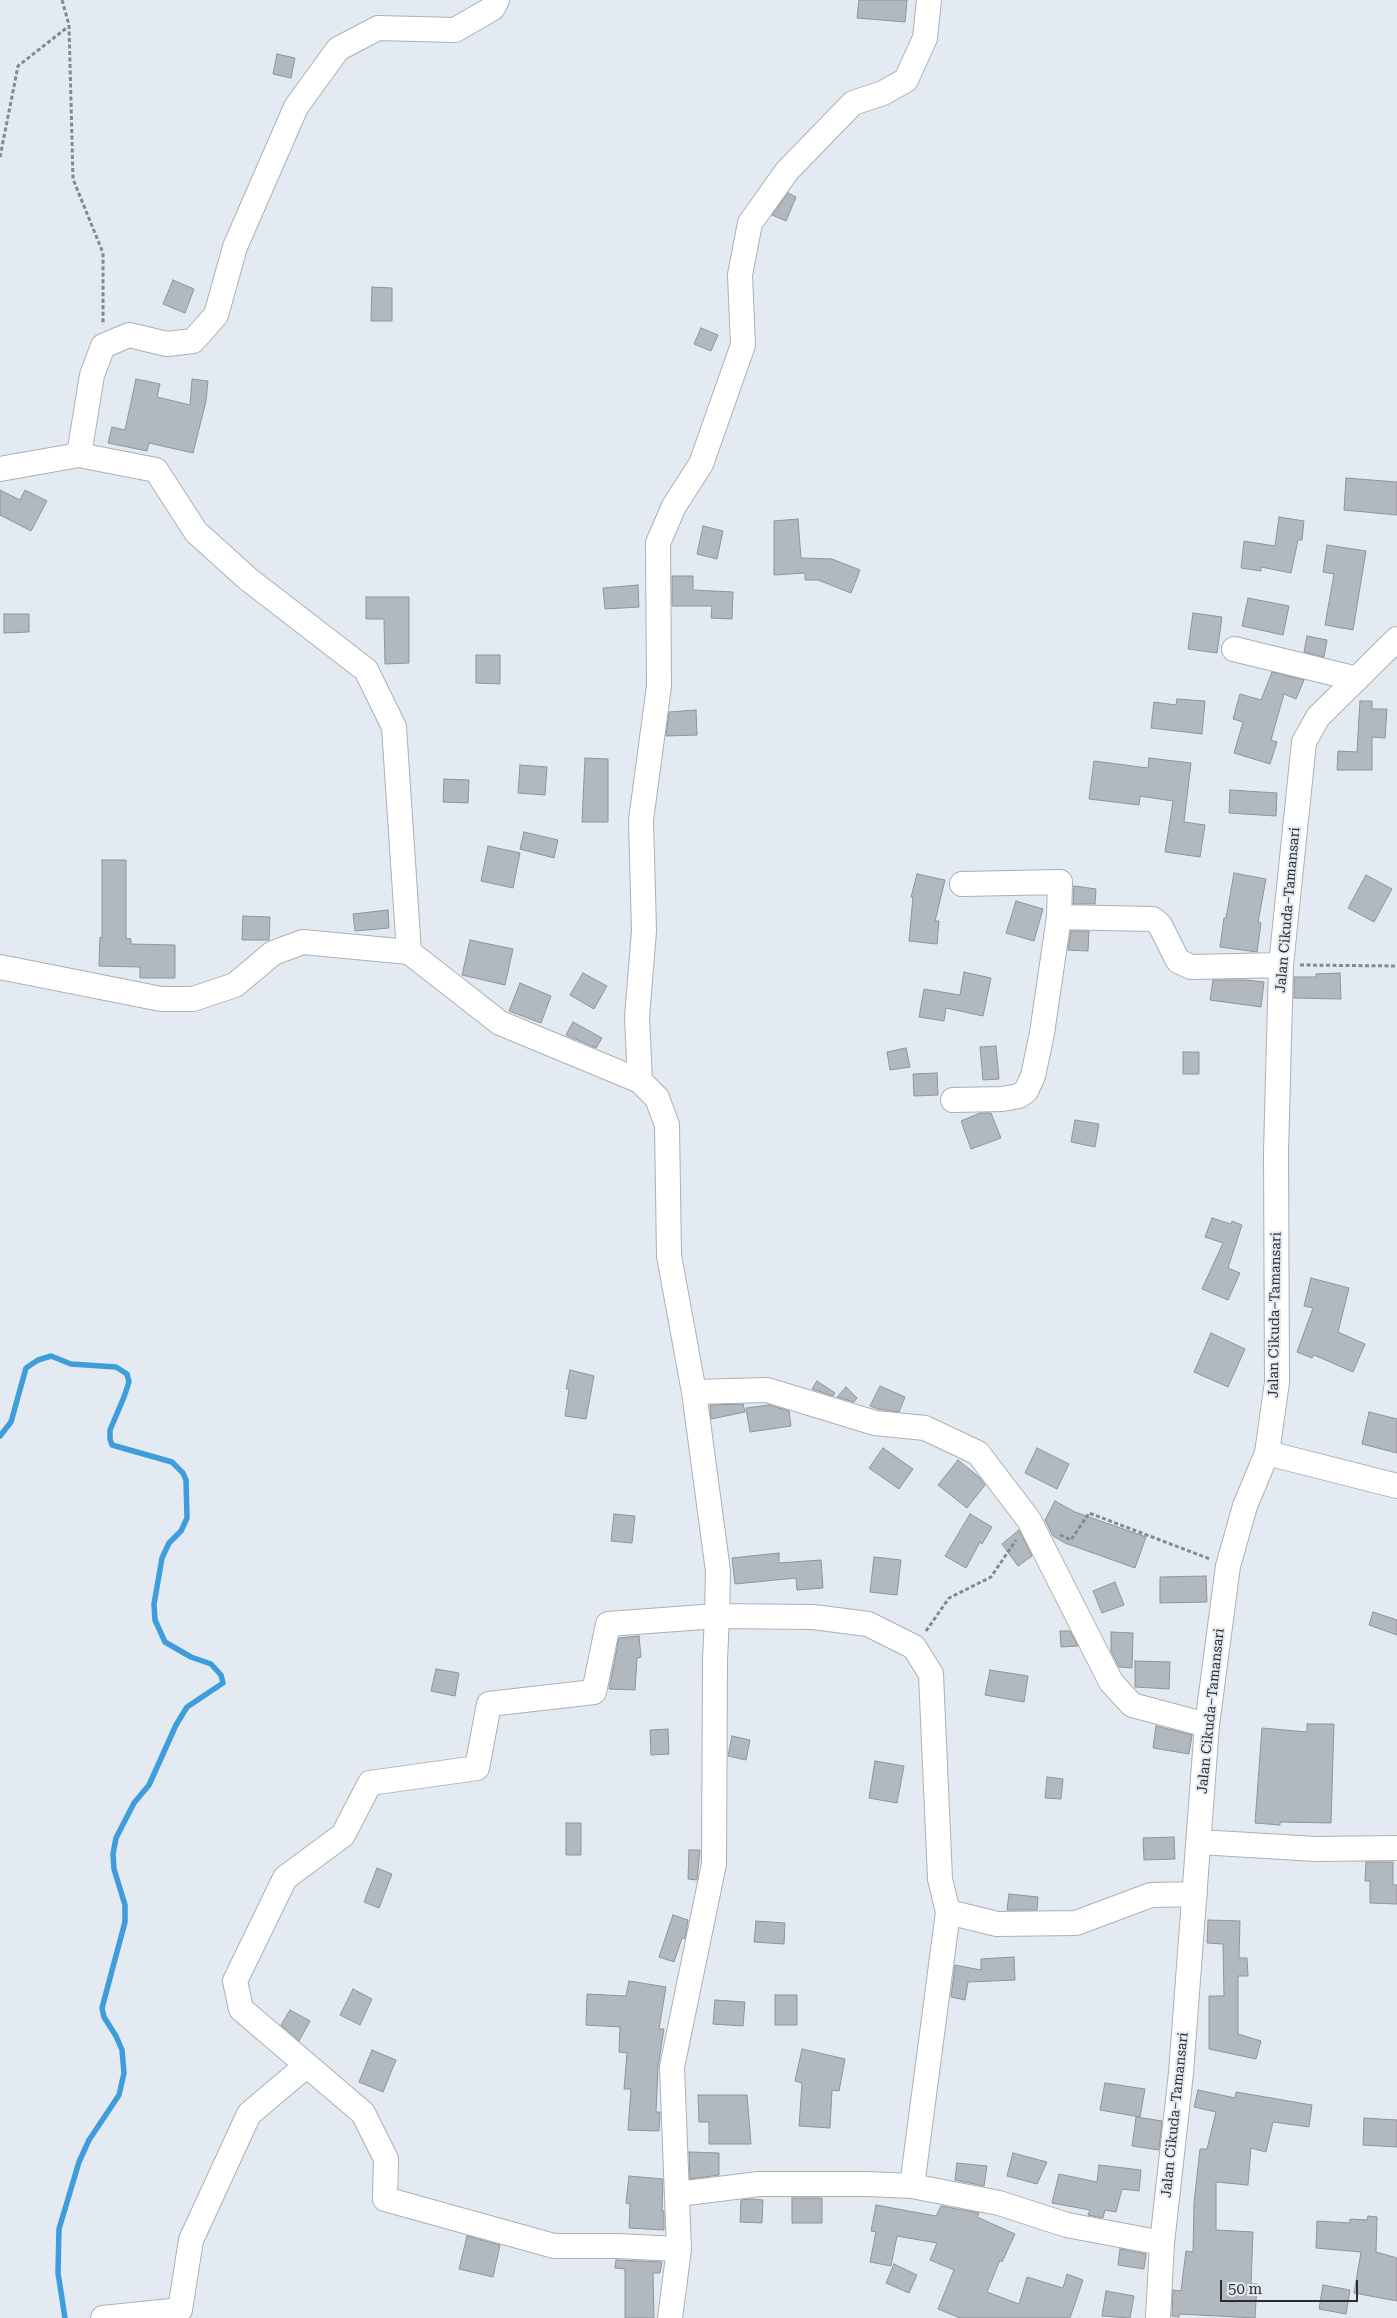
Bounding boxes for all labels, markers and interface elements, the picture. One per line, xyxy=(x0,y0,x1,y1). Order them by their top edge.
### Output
street label: Jalan Cikuda–Tamansari xyxy=(1272,827,1304,993)
street label: Jalan Cikuda–Tamansari xyxy=(1265,1232,1285,1398)
street label: Jalan Cikuda–Tamansari xyxy=(1194,1628,1228,1794)
street label: Jalan Cikuda–Tamansari xyxy=(1158,2032,1192,2198)
scale bar xyxy=(1222,2270,1360,2302)
text: 50 m xyxy=(1228,2280,1262,2298)

